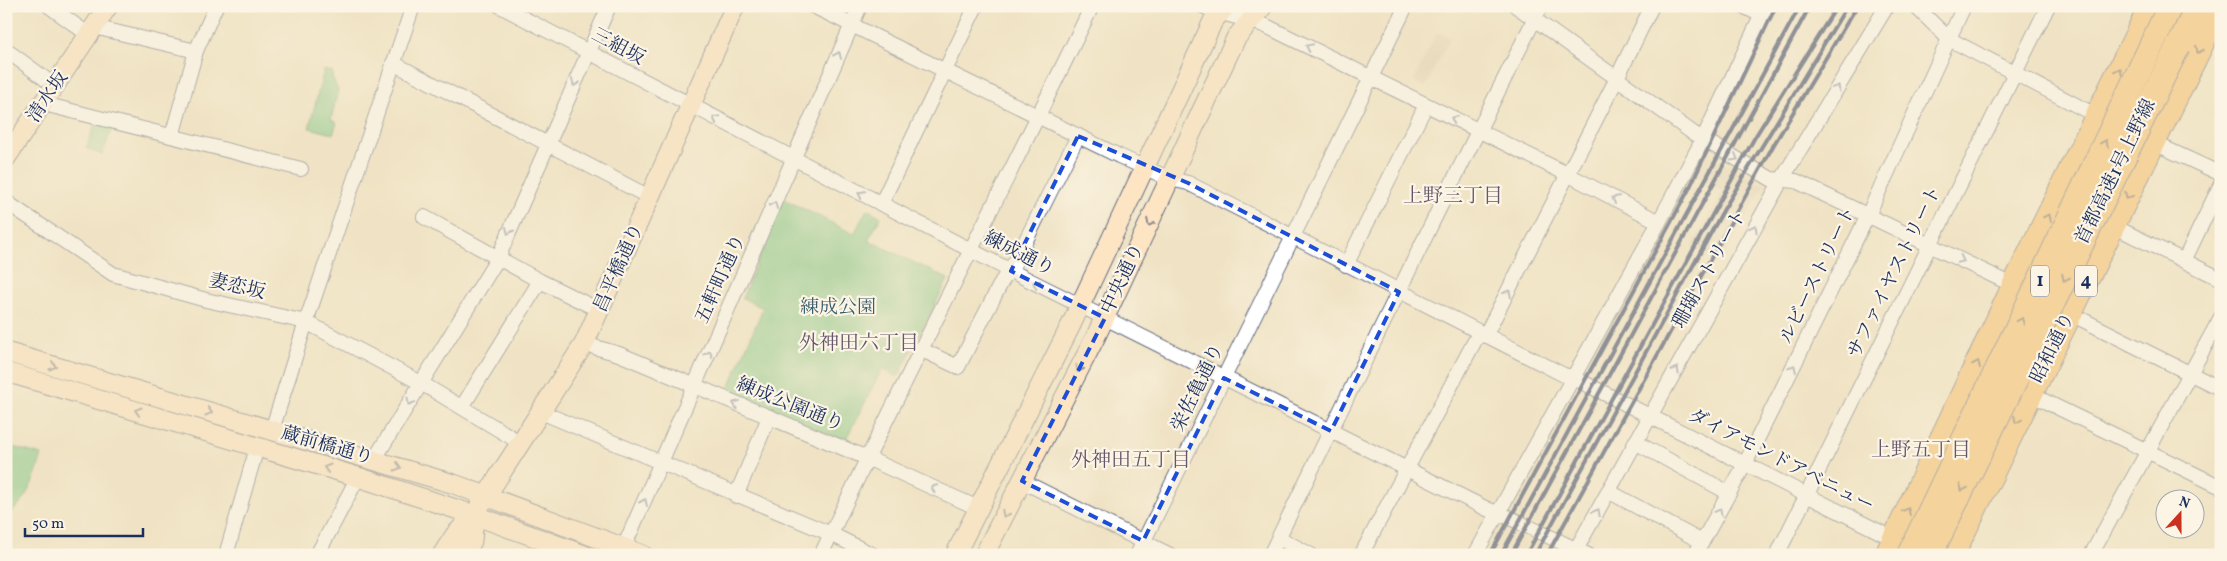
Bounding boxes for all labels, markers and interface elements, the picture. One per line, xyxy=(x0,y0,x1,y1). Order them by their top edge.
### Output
street label: 三組坂 xyxy=(587,22,649,72)
one-way arrow xyxy=(1305,43,1314,53)
one-way arrow xyxy=(2194,45,2205,54)
one-way arrow xyxy=(832,51,843,60)
street label: 清水坂 xyxy=(21,66,75,128)
one-way arrow xyxy=(2113,68,2123,77)
one-way arrow xyxy=(570,78,581,87)
one-way arrow xyxy=(1831,85,1841,94)
street label: 首都高速1号上野線 xyxy=(2069,95,2163,249)
one-way arrow xyxy=(712,115,721,125)
one-way arrow xyxy=(1450,115,1459,125)
one-way arrow xyxy=(2099,139,2110,148)
one-way arrow xyxy=(1729,151,1738,161)
street label: サファイヤストリート xyxy=(1842,181,1948,363)
district label: 上野三丁目 xyxy=(1403,183,1503,211)
one-way arrow xyxy=(857,190,866,200)
one-way arrow xyxy=(2124,191,2134,200)
one-way arrow xyxy=(1612,195,1621,205)
one-way arrow xyxy=(768,201,779,210)
street label: ルビーストリート xyxy=(1773,202,1863,348)
street label: 珊瑚ストリート xyxy=(1666,205,1754,333)
one-way arrow xyxy=(2041,214,2051,223)
one-way arrow xyxy=(1145,218,1156,227)
street label: 昌平橋通り xyxy=(588,219,650,317)
one-way arrow xyxy=(1748,224,1758,233)
street label: 練成通り xyxy=(979,225,1059,283)
one-way arrow xyxy=(505,226,516,235)
street label: 五軒町通り xyxy=(690,230,752,328)
street label: 中央通り xyxy=(1095,239,1151,319)
one-way arrow xyxy=(1956,254,1965,264)
road number: 1 xyxy=(2031,266,2049,296)
road number: 4 xyxy=(2075,266,2097,296)
street label: 妻恋坂 xyxy=(206,268,268,306)
one-way arrow xyxy=(2061,273,2071,282)
one-way arrow xyxy=(1033,280,1042,290)
one-way arrow xyxy=(1502,289,1512,298)
park label: 練成公園 xyxy=(800,295,876,321)
street label: 昭和通り xyxy=(2025,308,2081,388)
one-way arrow xyxy=(2015,318,2025,327)
district label: 外神田六丁目 xyxy=(799,330,919,358)
street label: 栄佐亀通り xyxy=(1165,340,1231,436)
one-way arrow xyxy=(703,350,714,359)
one-way arrow xyxy=(48,360,57,370)
one-way arrow xyxy=(1971,360,1981,369)
one-way arrow xyxy=(1075,364,1085,373)
one-way arrow xyxy=(1787,364,1797,373)
one-way arrow xyxy=(1670,367,1680,376)
street label: 練成公園通り xyxy=(732,372,848,438)
one-way arrow xyxy=(406,396,416,405)
one-way arrow xyxy=(732,399,741,410)
street label: ダイアモンドアベニュー xyxy=(1683,403,1879,519)
one-way arrow xyxy=(204,406,212,416)
one-way arrow xyxy=(134,407,142,417)
one-way arrow xyxy=(2013,415,2023,424)
street label: 蔵前橋通り xyxy=(278,420,376,472)
district label: 上野五丁目 xyxy=(1871,437,1971,465)
district label: 外神田五丁目 xyxy=(1071,447,1191,475)
one-way arrow xyxy=(394,461,402,471)
one-way arrow xyxy=(323,463,332,473)
one-way arrow xyxy=(1959,482,1969,491)
one-way arrow xyxy=(930,483,939,494)
north arrow xyxy=(2154,488,2204,538)
text: N xyxy=(2176,493,2192,514)
one-way arrow xyxy=(637,498,648,507)
scale bar xyxy=(25,506,142,538)
one-way arrow xyxy=(1901,507,1912,516)
one-way arrow xyxy=(1590,508,1600,517)
one-way arrow xyxy=(1712,508,1722,517)
one-way arrow xyxy=(1001,509,1011,518)
text: 50 m xyxy=(32,514,64,535)

